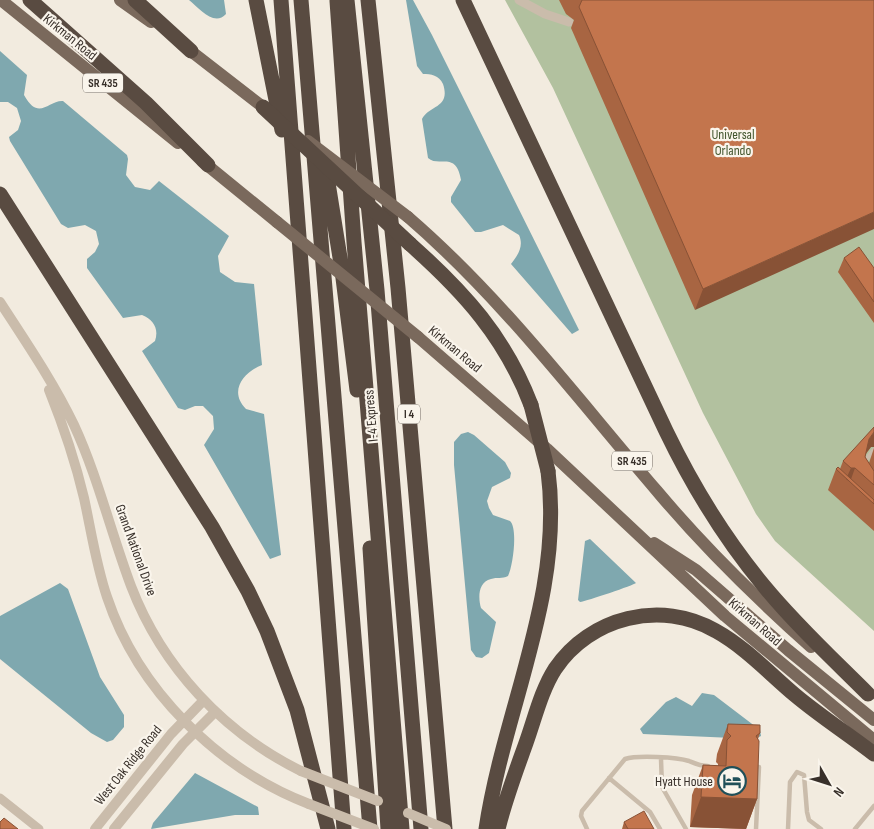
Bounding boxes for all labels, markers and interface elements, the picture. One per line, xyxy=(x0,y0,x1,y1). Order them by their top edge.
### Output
street label: Kirkman Road xyxy=(40,10,100,64)
road number: SR 435 xyxy=(83,74,123,92)
park label: Universal Orlando xyxy=(711,126,755,159)
street label: Kirkman Road xyxy=(425,322,485,376)
street label: I-4 Express xyxy=(360,389,382,443)
road number: I 4 xyxy=(398,404,420,424)
road number: SR 435 xyxy=(612,452,652,471)
street label: Grand National Drive xyxy=(112,502,160,598)
street label: Kirkman Road xyxy=(725,595,785,650)
street label: West Oak Ridge Road xyxy=(91,722,165,808)
north arrow xyxy=(804,759,854,809)
hotel icon: Hyatt House xyxy=(717,766,747,796)
place label: Hyatt House xyxy=(655,773,713,790)
text: N xyxy=(830,784,848,800)

